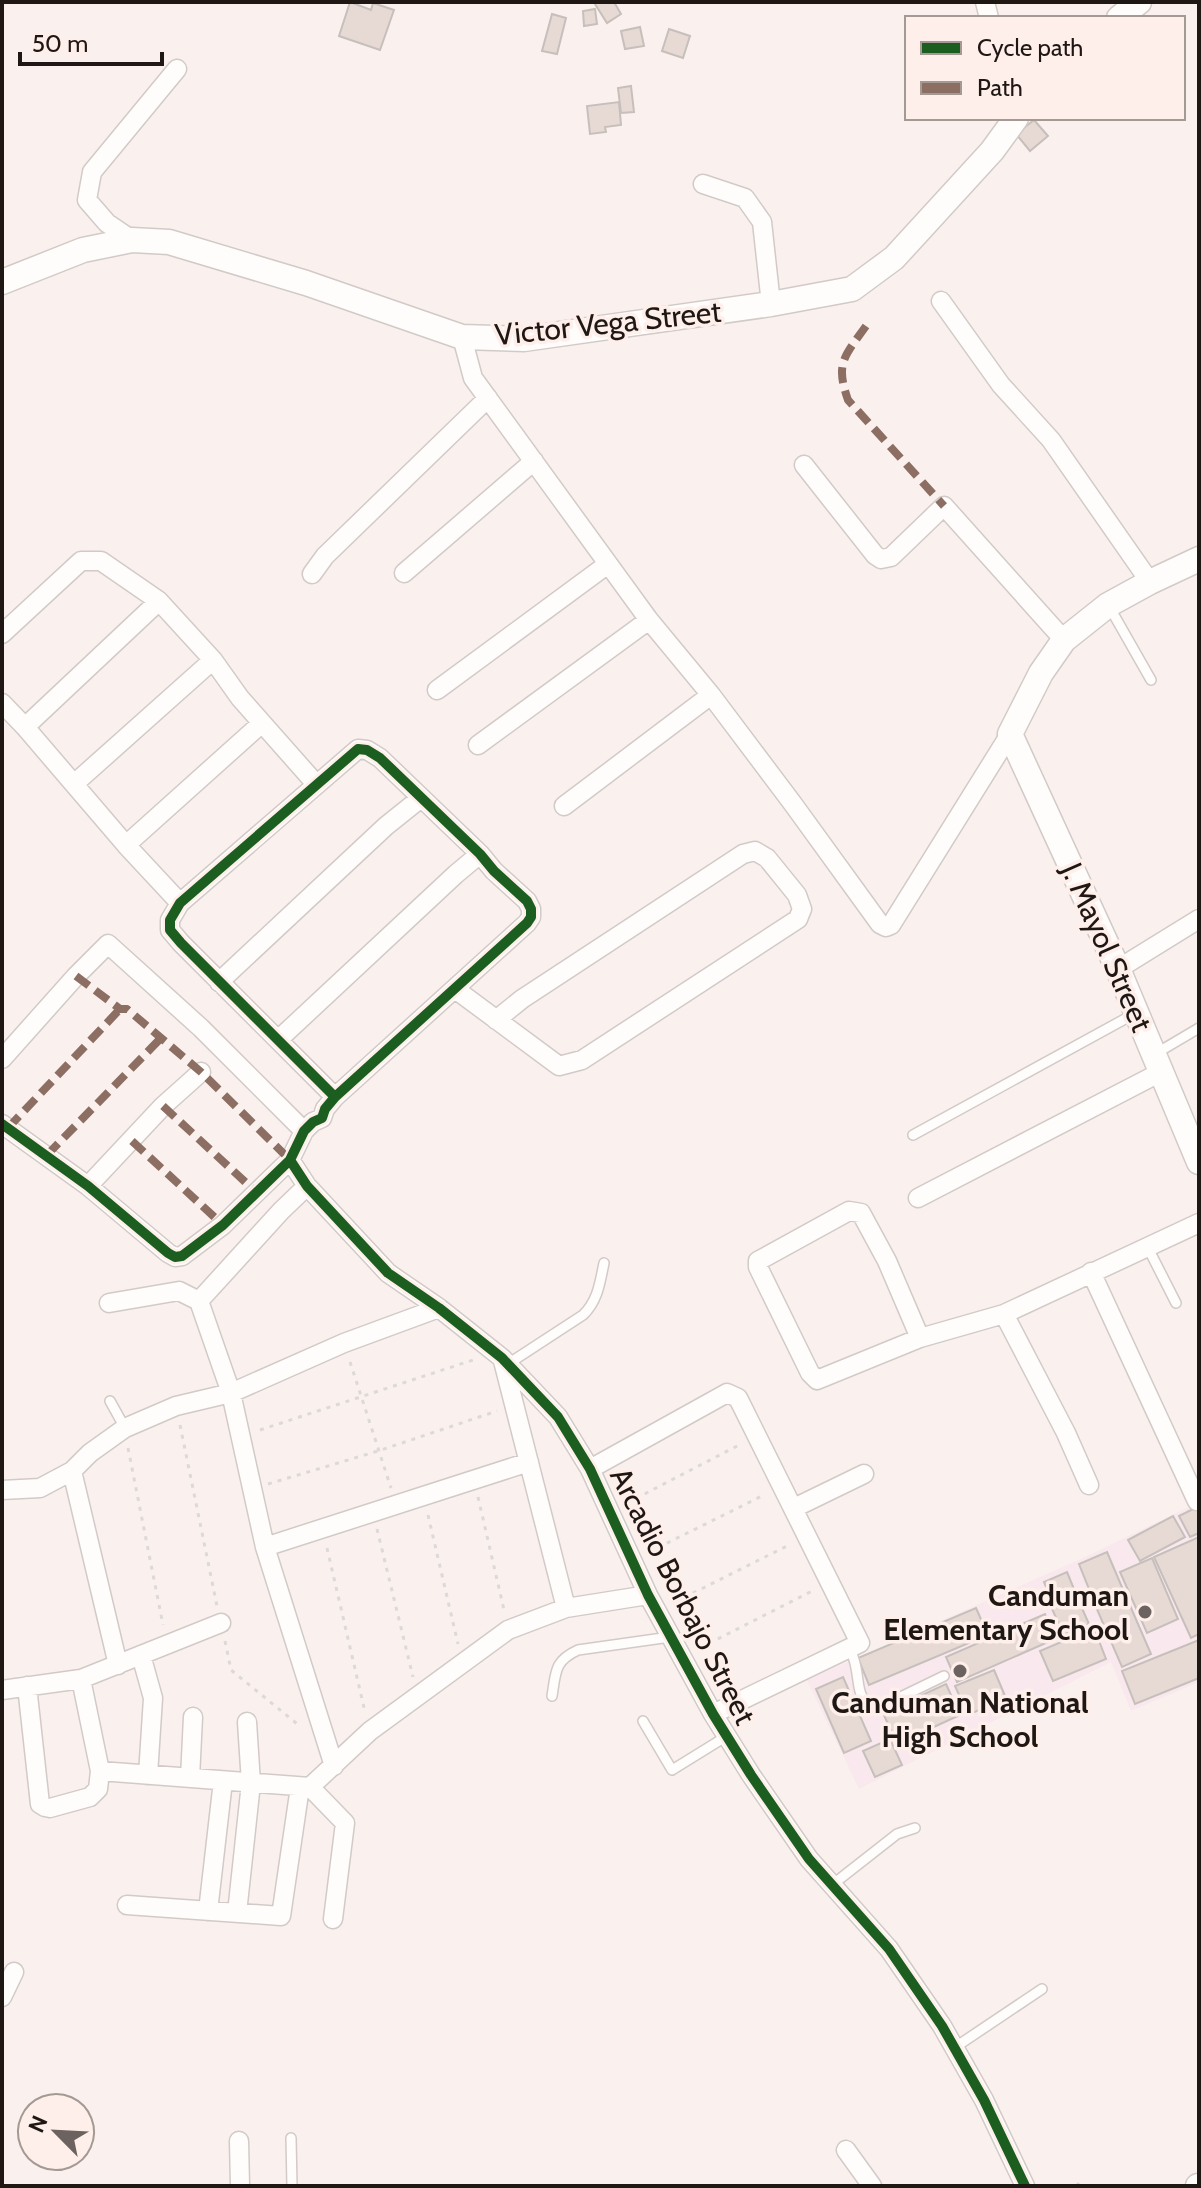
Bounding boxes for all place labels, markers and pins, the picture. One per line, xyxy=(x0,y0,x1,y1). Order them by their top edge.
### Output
place label: Canduman Elementary School xyxy=(883,1577,1129,1648)
marker: Canduman Elementary School xyxy=(1136,1603,1154,1621)
marker: Canduman National High School xyxy=(951,1662,969,1680)
place label: Canduman National High School xyxy=(831,1684,1089,1755)

